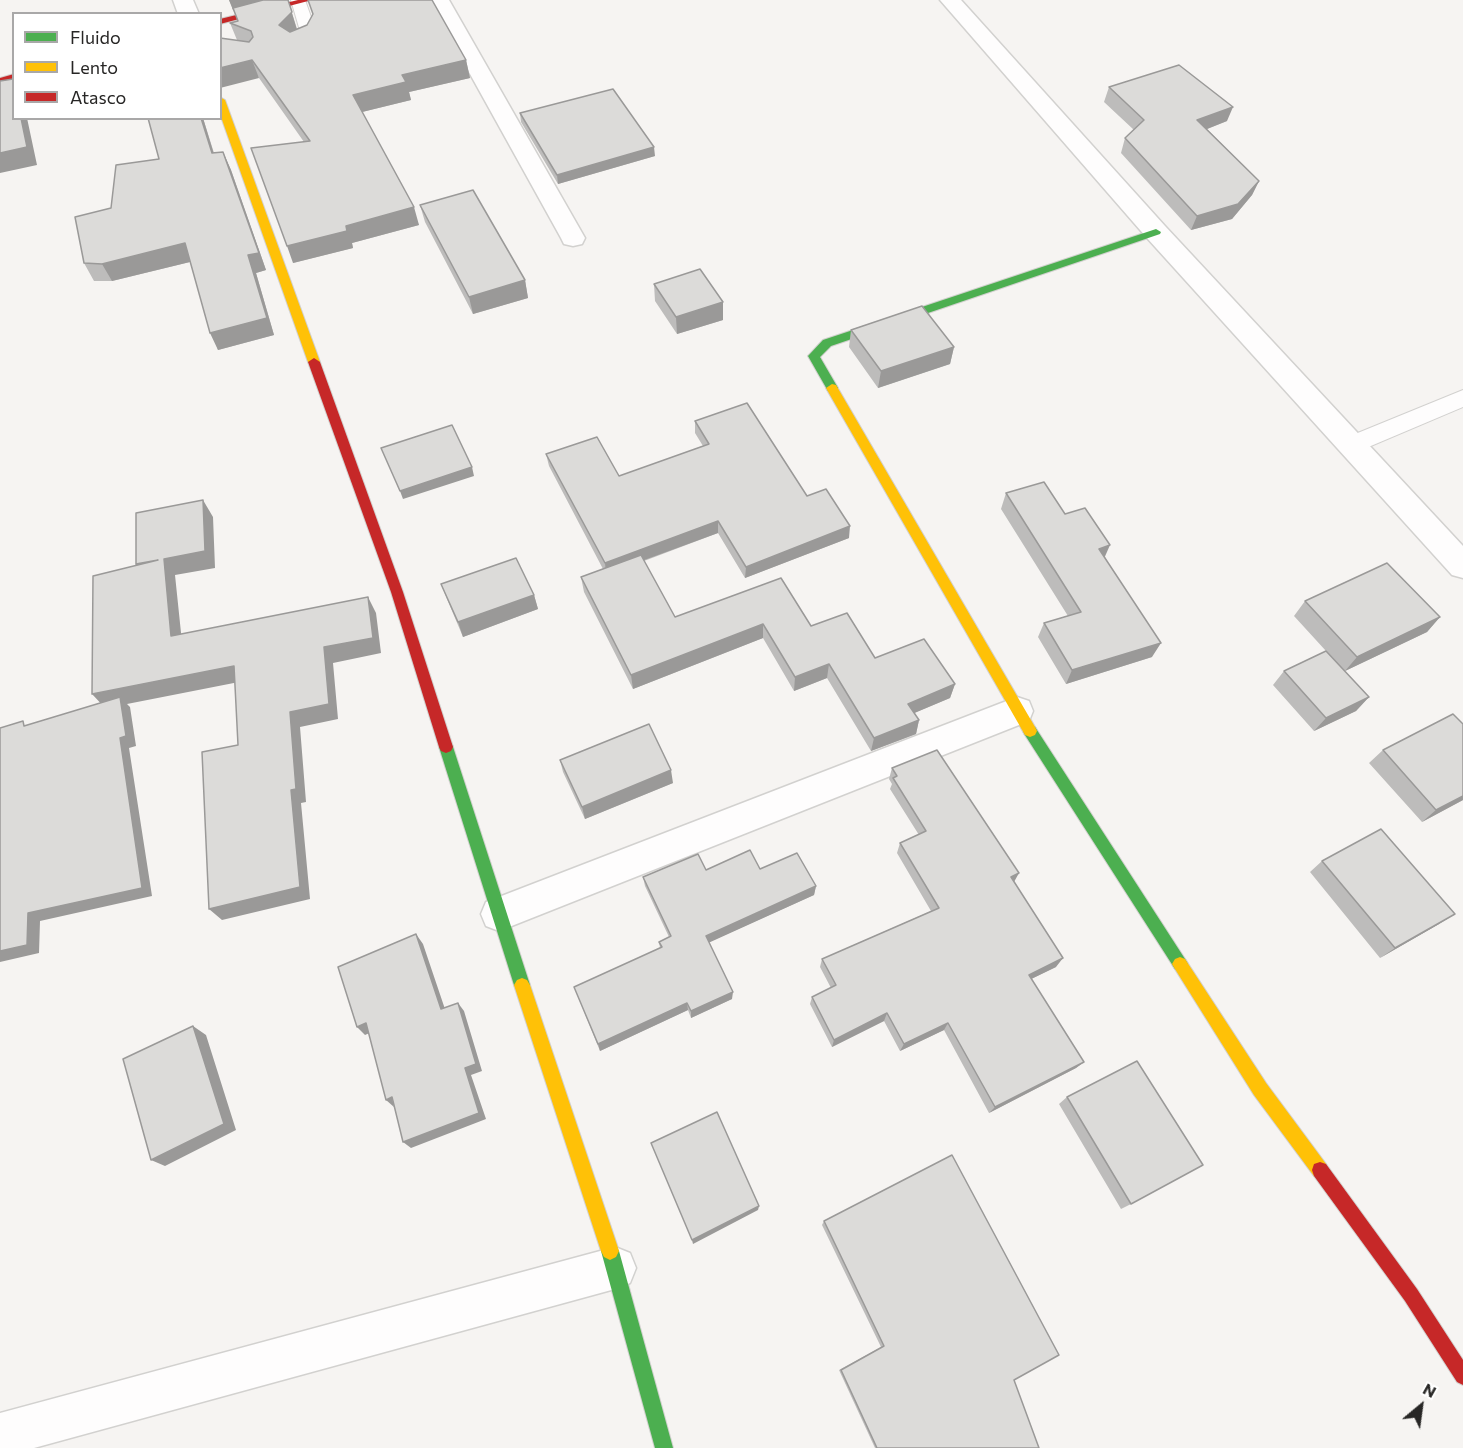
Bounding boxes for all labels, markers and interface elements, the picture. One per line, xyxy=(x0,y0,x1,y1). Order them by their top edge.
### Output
legend xyxy=(12,12,222,120)
text: Fluido xyxy=(70,26,121,48)
text: Lento xyxy=(70,56,118,78)
text: Atasco xyxy=(70,86,126,108)
north arrow xyxy=(1391,1376,1451,1436)
text: N xyxy=(1420,1379,1440,1401)

